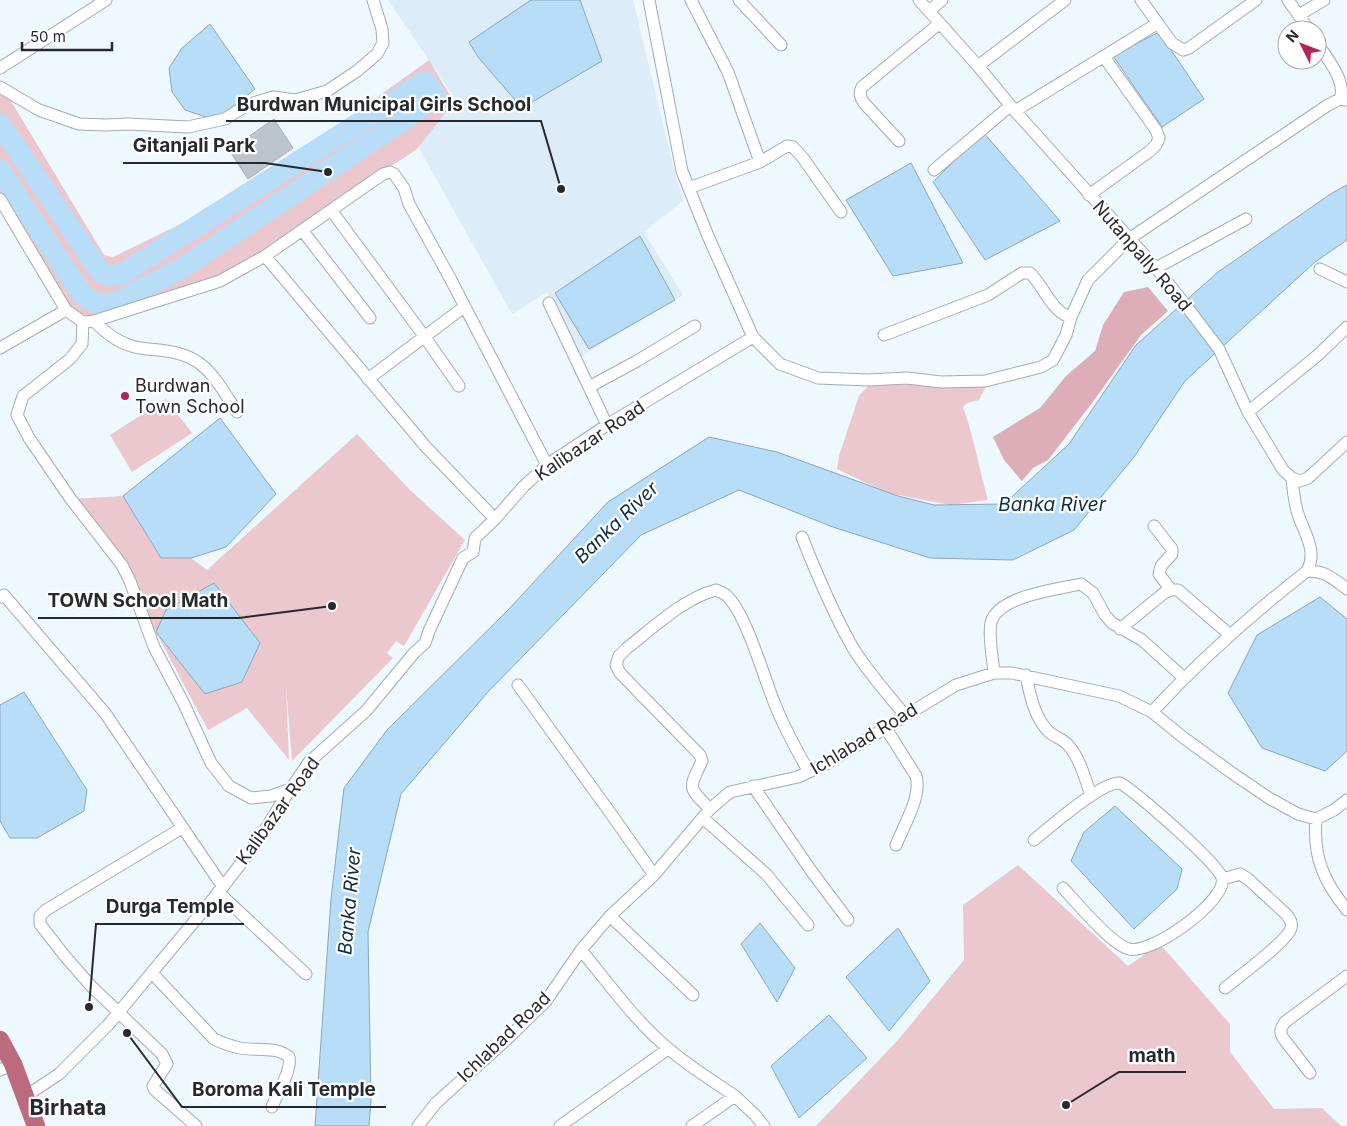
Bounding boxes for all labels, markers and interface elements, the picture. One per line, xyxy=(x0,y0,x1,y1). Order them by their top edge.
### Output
scale bar xyxy=(22,20,112,52)
north arrow xyxy=(1277,20,1327,70)
text: N xyxy=(1282,26,1302,46)
text: 50 m xyxy=(30,27,66,46)
callout: Burdwan Municipal Girls School xyxy=(226,87,541,121)
text: Burdwan Municipal Girls School xyxy=(237,93,531,116)
callout: Gitanjali Park xyxy=(123,129,265,163)
text: Gitanjali Park xyxy=(133,134,255,157)
street label: Nutanpally Road xyxy=(1089,196,1196,315)
place label: Burdwan Town School xyxy=(135,375,245,417)
marker: Burdwan Town School xyxy=(119,390,131,402)
street label: Kalibazar Road xyxy=(531,396,648,485)
water label: Banka River xyxy=(570,476,664,568)
water label: Banka River xyxy=(998,493,1107,516)
callout: TOWN School Math xyxy=(38,584,239,618)
text: TOWN School Math xyxy=(48,589,228,612)
street label: Ichlabad Road xyxy=(806,698,921,779)
street label: Kalibazar Road xyxy=(232,753,324,868)
water label: Banka River xyxy=(333,846,366,956)
callout: Durga Temple xyxy=(96,890,244,924)
text: Durga Temple xyxy=(106,895,234,918)
street label: Ichlabad Road xyxy=(453,987,554,1086)
callout: math xyxy=(1119,1038,1186,1072)
text: math xyxy=(1128,1044,1176,1067)
callout: Boroma Kali Temple xyxy=(182,1073,386,1107)
text: Boroma Kali Temple xyxy=(192,1078,376,1101)
district label: Birhata xyxy=(29,1094,107,1120)

